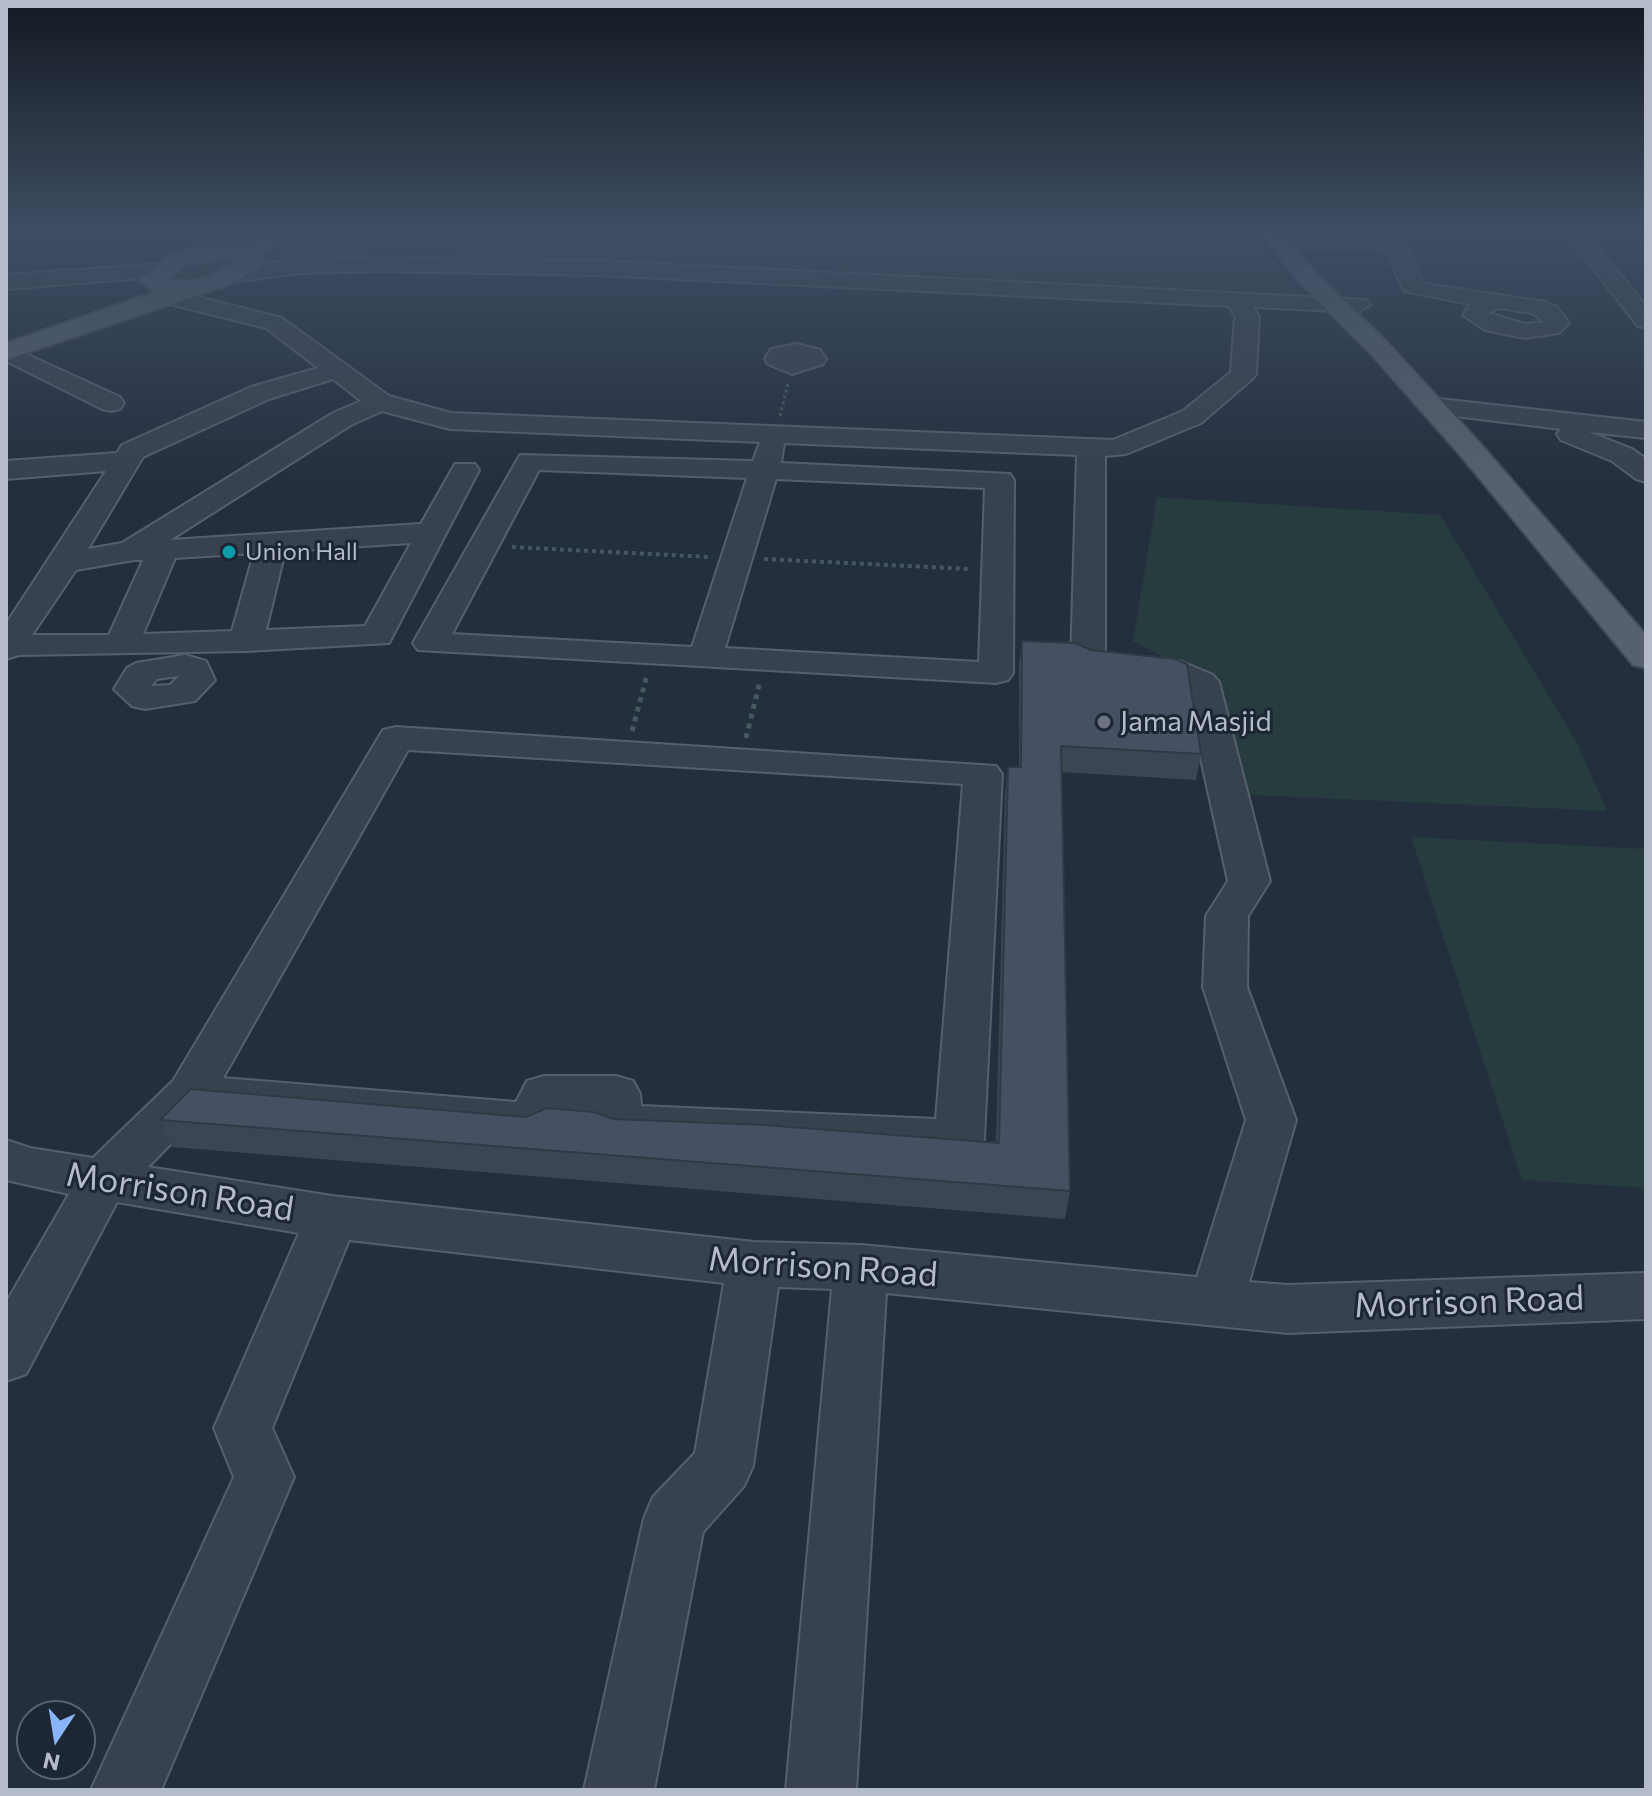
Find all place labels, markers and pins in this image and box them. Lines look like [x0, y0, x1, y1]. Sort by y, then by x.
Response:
place label: Union Hall [245, 538, 358, 566]
marker: Union Hall [220, 543, 238, 561]
place label: Jama Masjid [1120, 705, 1272, 739]
marker: Jama Masjid [1095, 713, 1113, 731]

